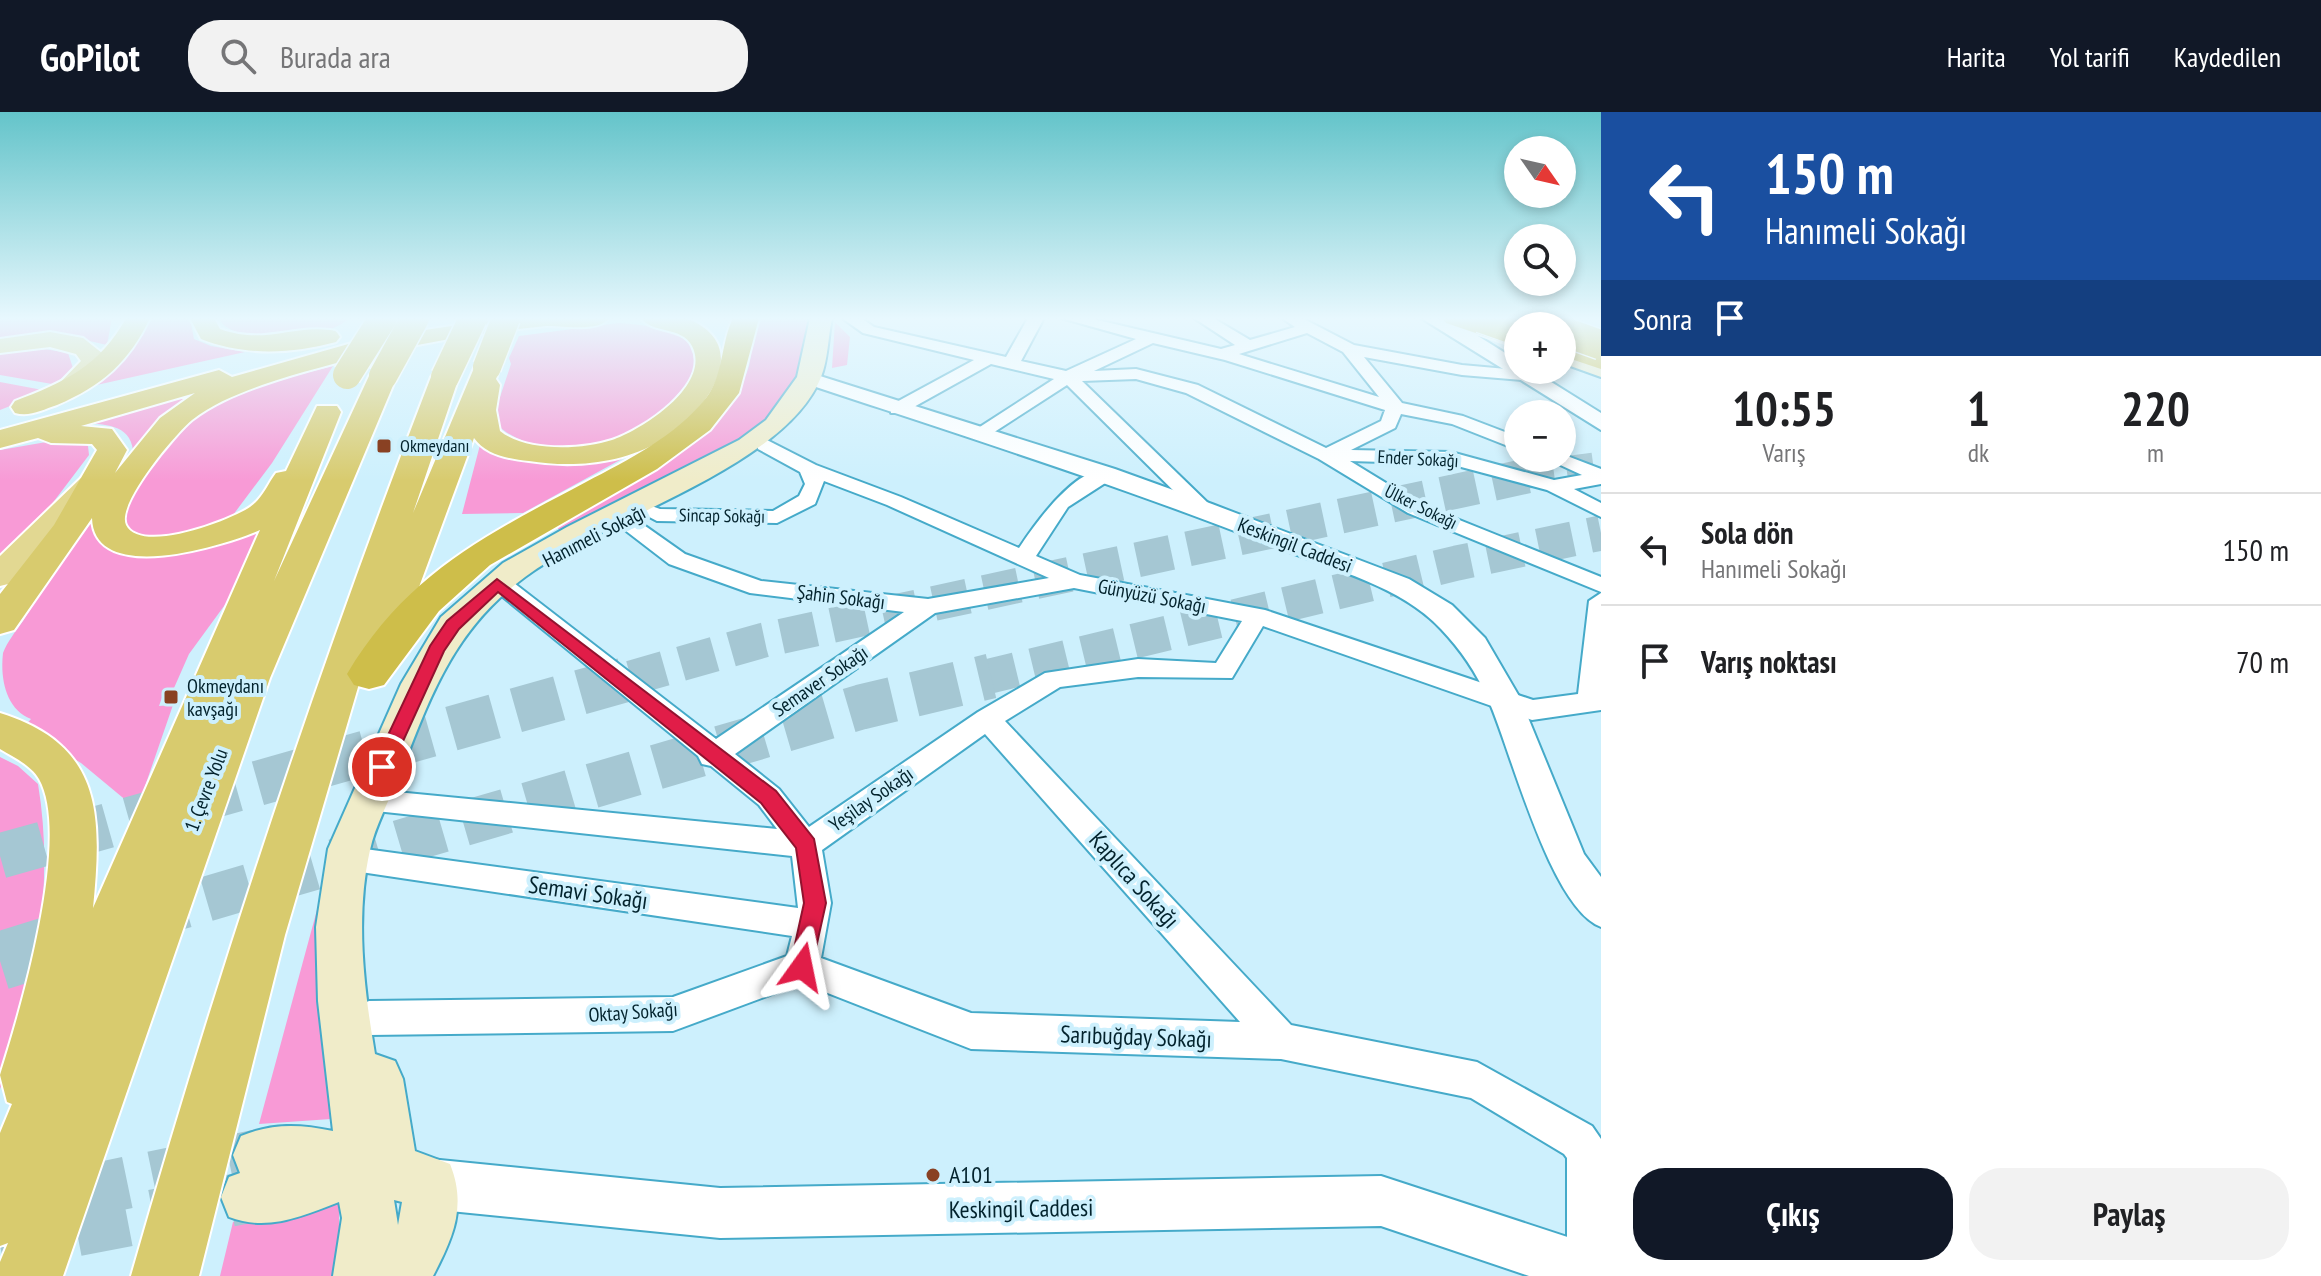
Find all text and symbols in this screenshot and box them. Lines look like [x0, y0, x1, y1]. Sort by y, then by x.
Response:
search box [188, 20, 748, 92]
text: GoPilot [40, 32, 140, 81]
icon: search [216, 34, 260, 78]
text: Burada ara [280, 37, 391, 76]
text: Harita [1947, 38, 2006, 75]
text: Yol tarifi [2050, 38, 2130, 75]
text: Kaydedilen [2174, 38, 2281, 75]
north arrow [1504, 136, 1576, 208]
map controls [1504, 136, 1576, 472]
text: 150 m [1765, 137, 1894, 209]
icon: left [1633, 144, 1737, 248]
text: Hanımeli Sokağı [1765, 207, 1967, 254]
button: search [1504, 224, 1576, 296]
icon: arrive [1708, 296, 1752, 340]
text: Sonra [1633, 299, 1692, 338]
button: + [1504, 312, 1576, 384]
text: 10:55 [1732, 377, 1836, 439]
text: 1 [1967, 377, 1990, 439]
text: 220 [2121, 377, 2190, 439]
button: − [1504, 400, 1576, 472]
place label: Okmeydanı [400, 434, 469, 457]
text: Varış [1763, 436, 1805, 469]
text: dk [1968, 436, 1989, 469]
text: m [2147, 436, 2164, 469]
marker: Okmeydanı [375, 437, 393, 455]
street label: Ender Sokağı [1377, 445, 1459, 472]
street label: Ülker Sokağı [1381, 479, 1461, 534]
street label: Hanımeli Sokağı [538, 499, 650, 573]
street label: Sincap Sokağı [679, 503, 765, 528]
street label: Keskingil Caddesi [1234, 511, 1356, 579]
text: Sola dön [1701, 513, 1794, 552]
icon: left [1633, 527, 1677, 571]
text: 150 m [2223, 530, 2289, 569]
text: Hanımeli Sokağı [1701, 552, 1847, 585]
street label: Günyüzü Sokağı [1096, 573, 1208, 619]
street label: Şahin Sokağı [795, 579, 887, 615]
icon: arrive [1633, 639, 1677, 683]
street label: Semaver Sokağı [767, 640, 873, 722]
text: Varış noktası [1701, 642, 1837, 681]
text: 70 m [2236, 642, 2289, 681]
place label: Okmeydanı kavşağı [187, 673, 264, 722]
marker: Okmeydanı kavşağı [162, 688, 180, 706]
pin [348, 733, 416, 801]
street label: 1. Çevre Yolu [178, 745, 234, 835]
icon: arrive [360, 745, 404, 789]
street label: Yeşilay Sokağı [824, 761, 918, 837]
street label: Kaplıca Sokağı [1083, 825, 1186, 935]
street label: Semavi Sokağı [526, 869, 650, 916]
position arrow [760, 925, 844, 1009]
street label: Oktay Sokağı [588, 996, 678, 1028]
street label: Sarıbuğday Sokağı [1060, 1018, 1212, 1055]
place label: A101 [949, 1159, 993, 1190]
marker: A101 [924, 1166, 942, 1184]
button: Çıkış [1633, 1168, 1953, 1260]
button: Paylaş [1969, 1168, 2289, 1260]
street label: Keskingil Caddesi [948, 1192, 1094, 1225]

